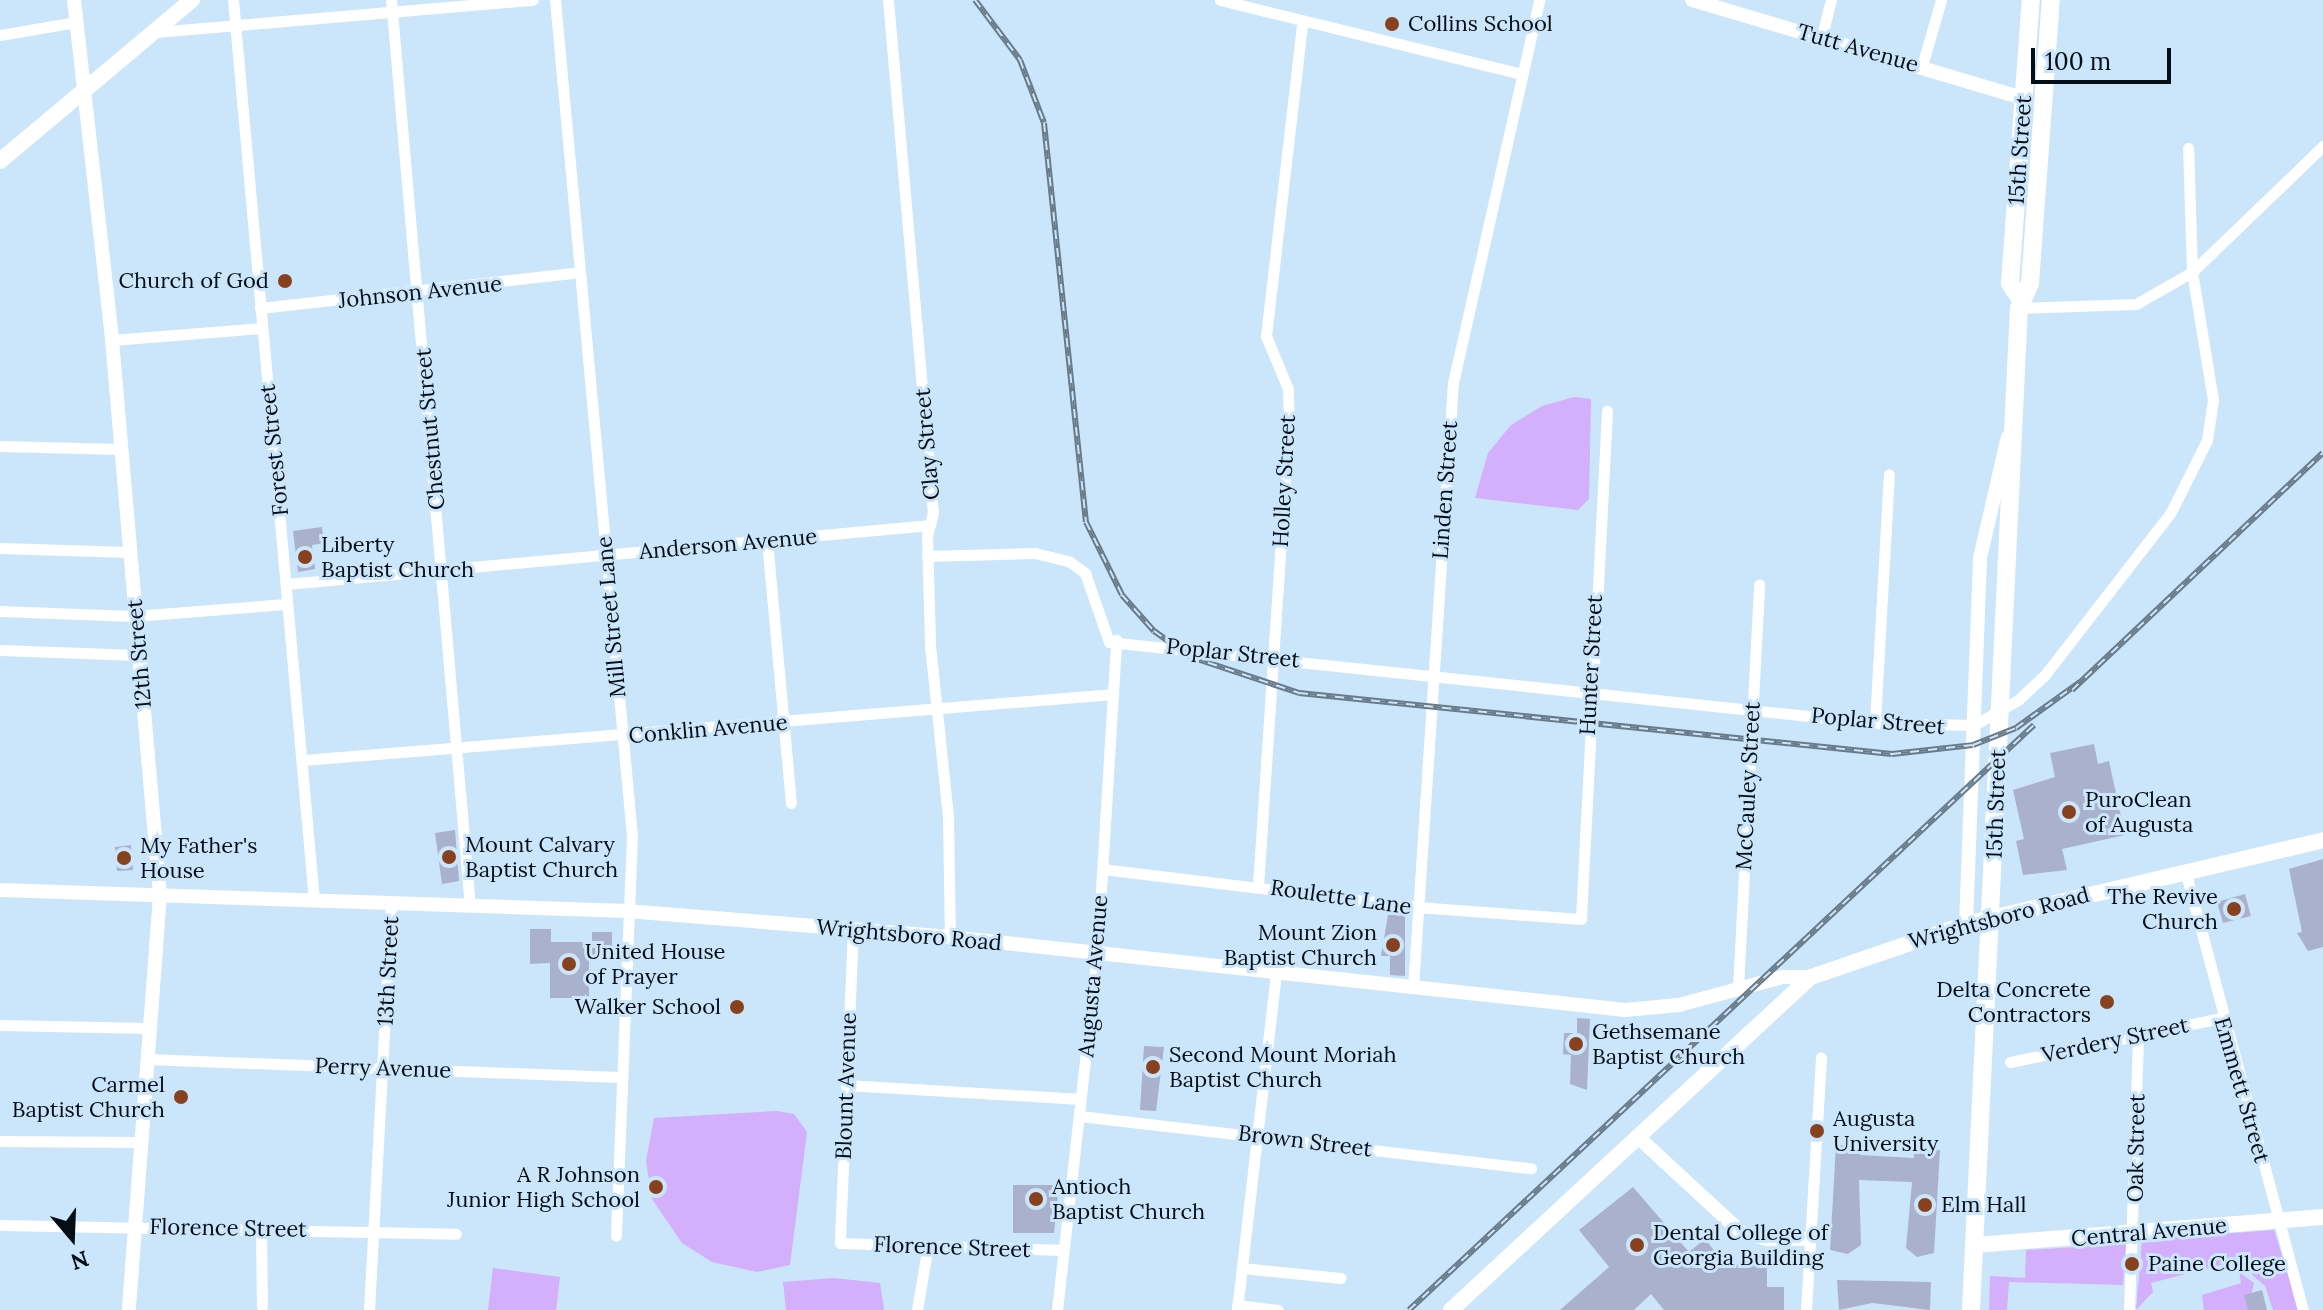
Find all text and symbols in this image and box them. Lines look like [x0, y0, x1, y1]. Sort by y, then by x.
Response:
place label: Collins School [1408, 11, 1553, 37]
marker: Collins School [1383, 15, 1401, 33]
street label: Tutt Avenue [1794, 18, 1922, 78]
scale bar [2035, 32, 2175, 82]
text: 100 m [2045, 46, 2111, 77]
street label: 15th Street [2003, 94, 2037, 206]
place label: Church of God [119, 268, 269, 294]
street label: Johnson Avenue [337, 270, 503, 314]
marker: Church of God [276, 272, 294, 290]
street label: Chestnut Street [410, 347, 450, 511]
street label: Forest Street [254, 383, 294, 517]
street label: Clay Street [909, 387, 945, 501]
street label: Holley Street [1267, 414, 1301, 548]
street label: Linden Street [1427, 420, 1463, 560]
street label: Anderson Avenue [638, 523, 818, 565]
place label: Liberty Baptist Church [321, 531, 474, 582]
street label: Mill Street Lane [591, 535, 631, 699]
marker: Liberty Baptist Church [296, 548, 314, 566]
street label: Hunter Street [1574, 594, 1608, 736]
street label: 12th Street [121, 598, 157, 710]
street label: Poplar Street [1165, 633, 1301, 673]
street label: McCauley Street [1730, 701, 1766, 871]
street label: Poplar Street [1810, 702, 1946, 740]
street label: Conklin Avenue [627, 709, 789, 749]
street label: 15th Street [1981, 749, 2011, 859]
place label: PuroClean of Augusta [2085, 786, 2193, 838]
marker: PuroClean of Augusta [2060, 803, 2078, 821]
place label: Mount Calvary Baptist Church [465, 831, 618, 882]
place label: My Father's House [140, 832, 258, 884]
marker: Mount Calvary Baptist Church [440, 848, 458, 866]
marker: My Father's House [115, 849, 133, 867]
street label: Roulette Lane [1269, 874, 1413, 920]
street label: Wrightsboro Road [1906, 881, 2092, 955]
place label: The Revive Church [2107, 883, 2218, 934]
street label: Augusta Avenue [1073, 894, 1113, 1058]
marker: The Revive Church [2225, 900, 2243, 918]
street label: Wrightsboro Road [815, 914, 1003, 956]
street label: 13th Street [372, 915, 404, 1027]
place label: Mount Zion Baptist Church [1224, 919, 1377, 970]
marker: Mount Zion Baptist Church [1384, 936, 1402, 954]
place label: United House of Prayer [585, 938, 725, 990]
marker: United House of Prayer [560, 955, 578, 973]
place label: Delta Concrete Contractors [1936, 976, 2091, 1028]
marker: Delta Concrete Contractors [2098, 993, 2116, 1011]
place label: Walker School [575, 994, 721, 1020]
marker: Walker School [728, 998, 746, 1016]
street label: Blount Avenue [830, 1012, 862, 1160]
street label: Verdery Street [2039, 1012, 2191, 1068]
street label: Emmett Street [2209, 1014, 2275, 1166]
place label: Gethsemane Baptist Church [1592, 1018, 1745, 1070]
marker: Gethsemane Baptist Church [1567, 1035, 1585, 1053]
place label: Second Mount Moriah Baptist Church [1169, 1041, 1397, 1092]
street label: Perry Avenue [314, 1052, 452, 1084]
marker: Second Mount Moriah Baptist Church [1144, 1058, 1162, 1076]
place label: Carmel Baptist Church [12, 1071, 165, 1122]
marker: Carmel Baptist Church [172, 1088, 190, 1106]
street label: Oak Street [2122, 1093, 2150, 1203]
place label: Augusta University [1833, 1105, 1938, 1156]
street label: Brown Street [1237, 1120, 1373, 1162]
marker: Augusta University [1808, 1122, 1826, 1140]
place label: A R Johnson Junior High School [447, 1161, 640, 1212]
place label: Antioch Baptist Church [1052, 1173, 1205, 1224]
marker: A R Johnson Junior High School [647, 1178, 665, 1196]
marker: Antioch Baptist Church [1027, 1190, 1045, 1208]
place label: Elm Hall [1941, 1192, 2026, 1218]
marker: Elm Hall [1916, 1196, 1934, 1214]
north arrow [32, 1198, 112, 1278]
street label: Central Avenue [2070, 1212, 2228, 1252]
street label: Florence Street [149, 1213, 307, 1243]
place label: Dental College of Georgia Building [1653, 1219, 1828, 1270]
street label: Florence Street [873, 1231, 1031, 1263]
marker: Dental College of Georgia Building [1628, 1236, 1646, 1254]
text: N [67, 1245, 92, 1277]
place label: Paine College [2148, 1251, 2286, 1277]
marker: Paine College [2123, 1255, 2141, 1273]

